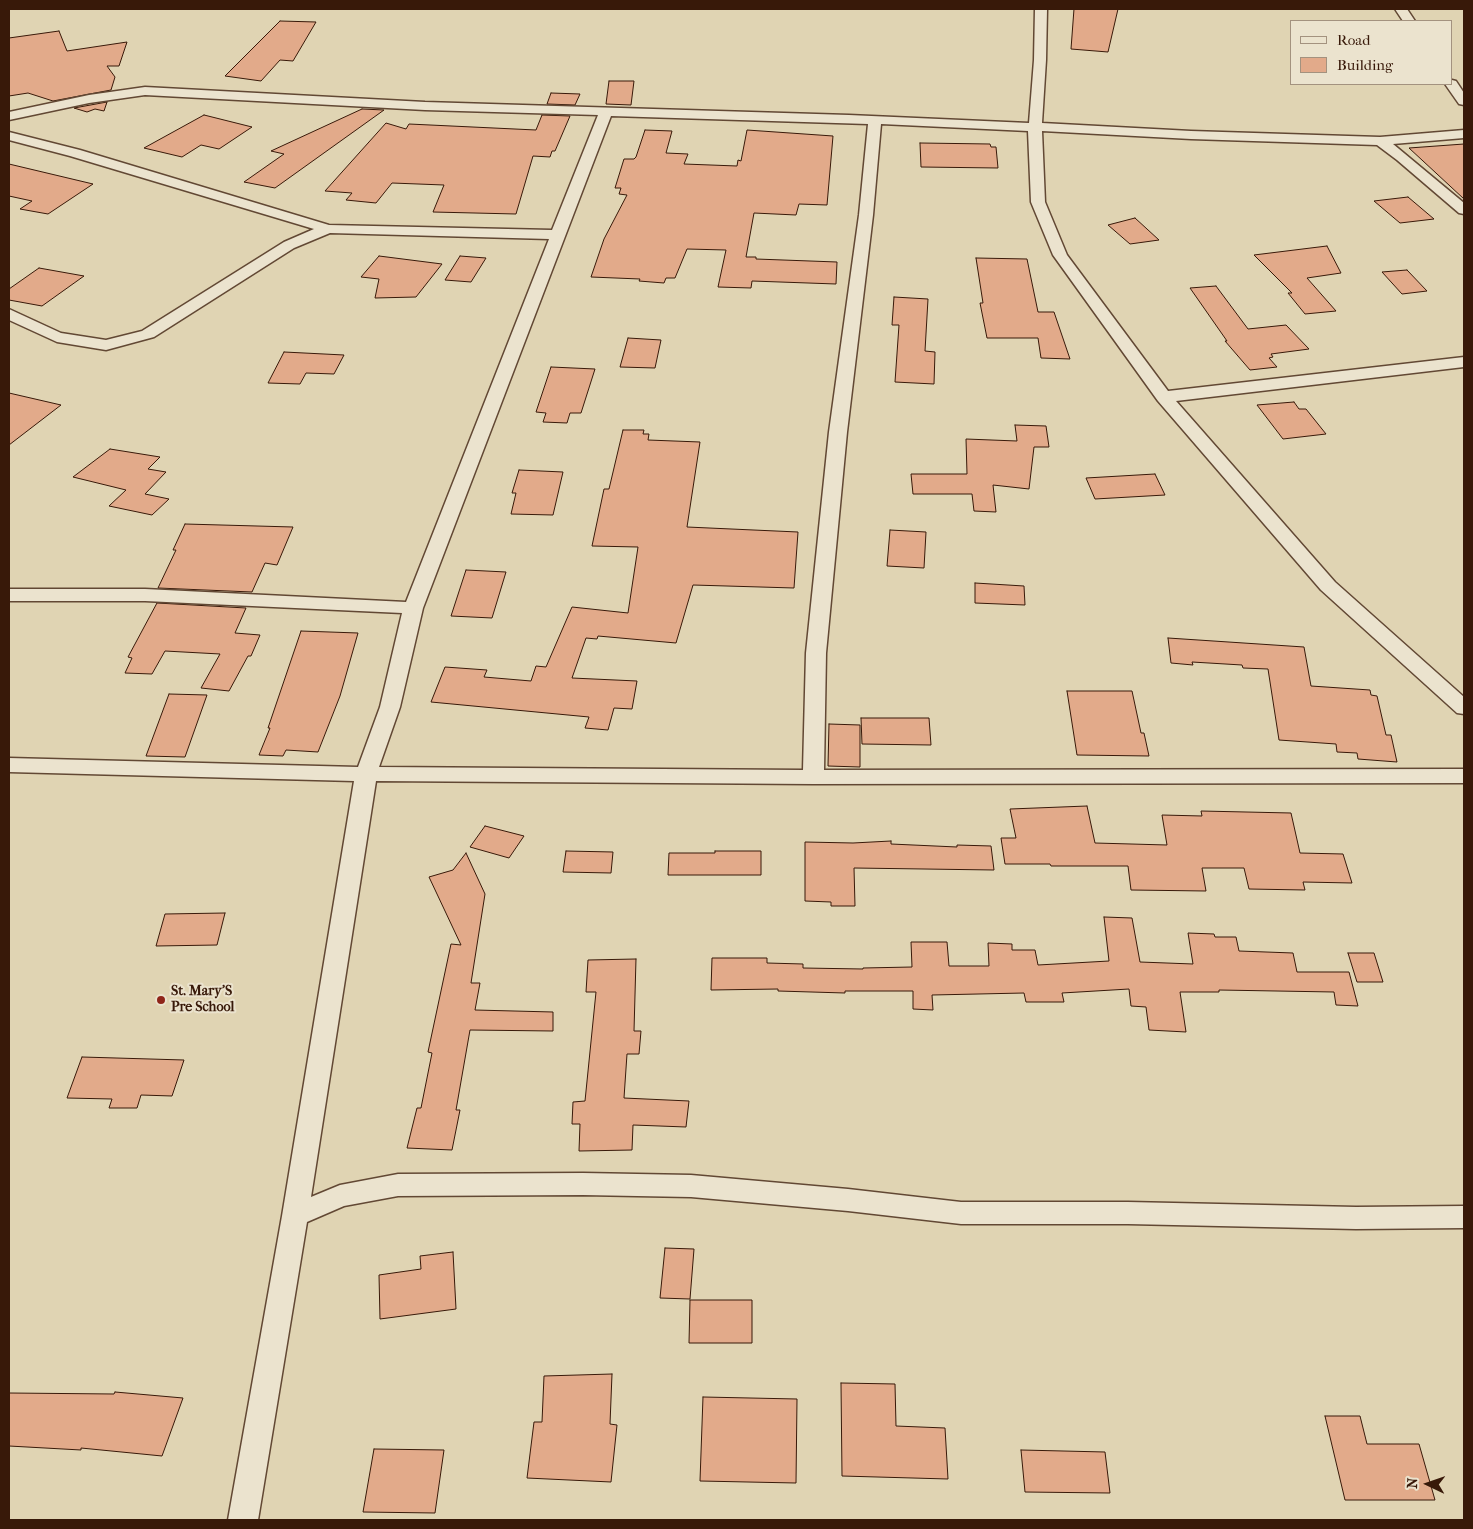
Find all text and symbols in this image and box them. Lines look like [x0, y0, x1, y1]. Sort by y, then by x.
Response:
legend [1290, 20, 1453, 85]
text: Road [1337, 31, 1370, 49]
text: Building [1337, 56, 1393, 74]
place label: St. Mary'S Pre School [171, 984, 234, 1016]
marker: St. Mary'S Pre School [155, 994, 167, 1006]
north arrow [1403, 1459, 1453, 1509]
text: N [1404, 1477, 1421, 1489]

